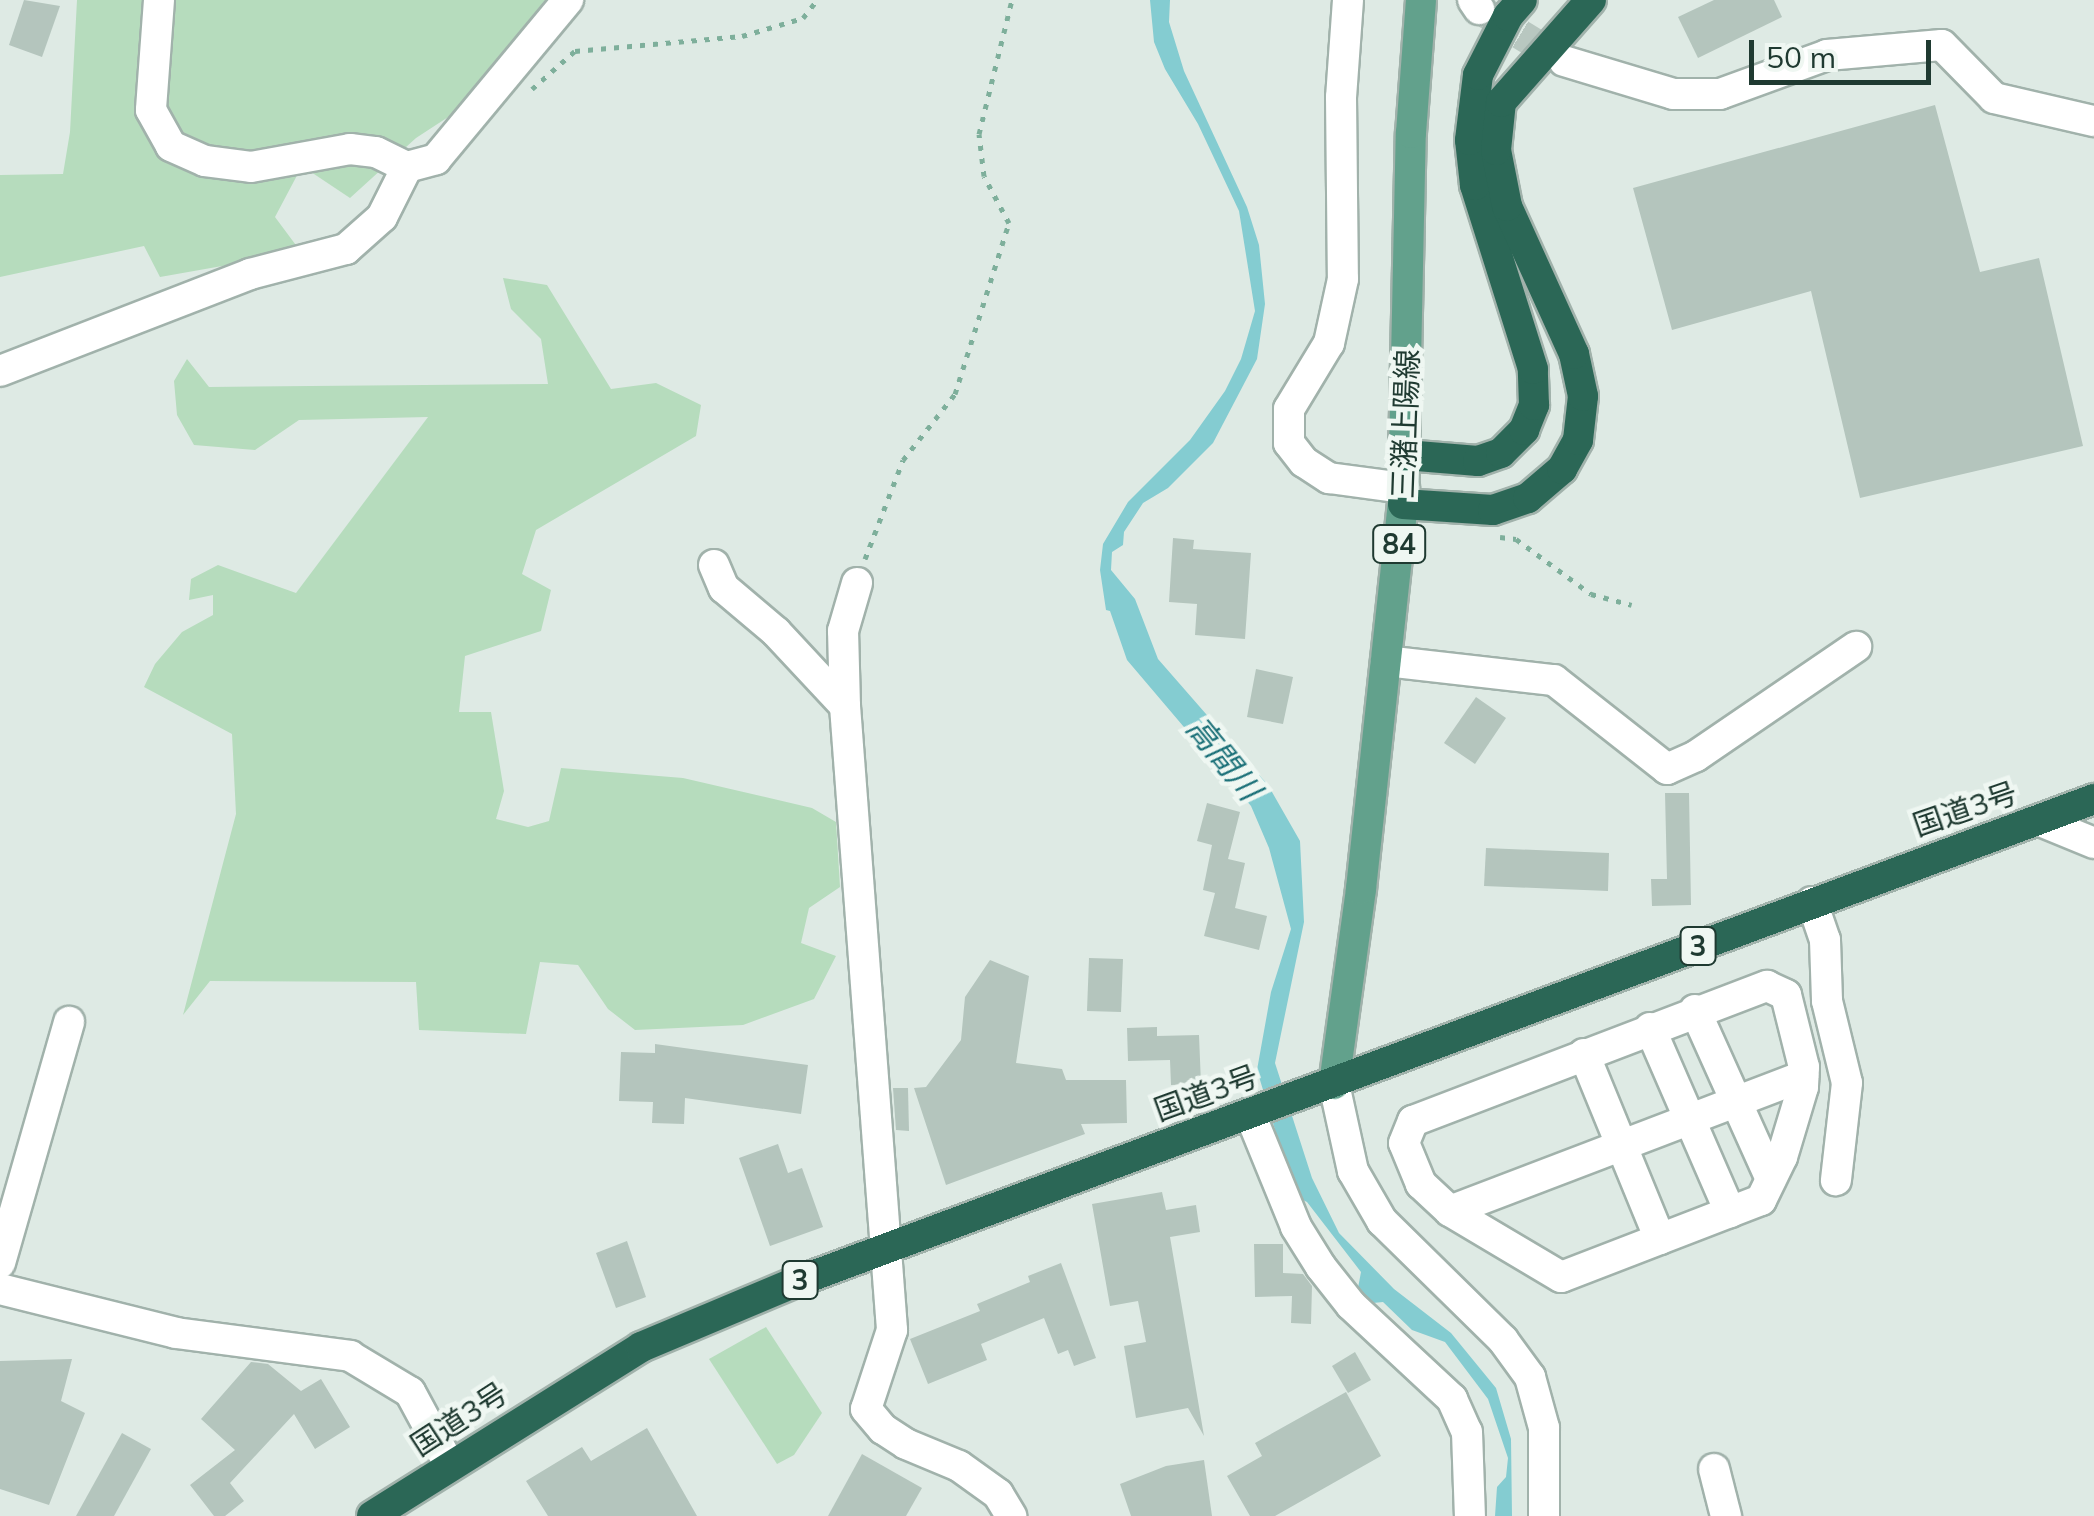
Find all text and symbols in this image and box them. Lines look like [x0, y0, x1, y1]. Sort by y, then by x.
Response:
scale bar [1754, 20, 1936, 82]
text: 50 m [1766, 38, 1836, 76]
street label: 三潴上陽線 [1384, 348, 1426, 500]
road number: 84 [1372, 521, 1426, 567]
water label: 高間川 [1179, 709, 1269, 807]
street label: 国道3号 [1908, 774, 2022, 844]
road number: 3 [1678, 923, 1718, 969]
street label: 国道3号 [1149, 1058, 1263, 1128]
road number: 3 [780, 1257, 820, 1303]
street label: 国道3号 [404, 1374, 514, 1464]

